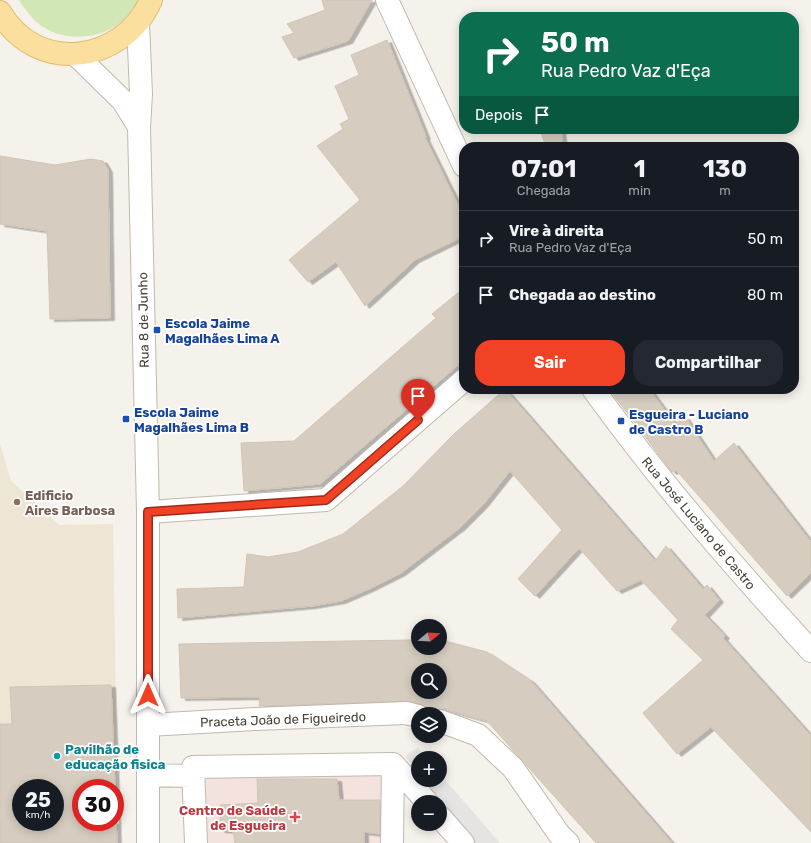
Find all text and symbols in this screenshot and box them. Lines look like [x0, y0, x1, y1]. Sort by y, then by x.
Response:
text: 50 m [541, 26, 610, 59]
icon: right [475, 28, 527, 80]
text: Rua Pedro Vaz d'Eça [541, 60, 711, 82]
icon: arrive [531, 104, 553, 126]
text: Depois [475, 106, 523, 124]
text: 07:01 [511, 155, 576, 183]
text: 1 [634, 155, 646, 183]
text: 130 [703, 155, 747, 183]
text: Chegada [517, 183, 571, 198]
text: min [628, 183, 651, 198]
text: m [719, 183, 731, 198]
text: Vire à direita [509, 222, 604, 240]
icon: right [475, 228, 497, 250]
text: 50 m [748, 230, 783, 248]
text: Rua Pedro Vaz d'Eça [509, 240, 632, 255]
street label: Rua 8 de Junho [135, 272, 152, 368]
icon: arrive [475, 284, 497, 306]
text: Chegada ao destino [509, 286, 656, 304]
text: 80 m [747, 286, 783, 304]
place label: Escola Jaime Magalhães Lima A [165, 316, 280, 346]
marker: Escola Jaime Magalhães Lima A [152, 325, 162, 335]
button: Sair [475, 340, 625, 386]
button: Compartilhar [633, 340, 783, 386]
pin [401, 379, 435, 420]
icon: arrive [407, 385, 429, 407]
place label: Escola Jaime Magalhães Lima B [134, 405, 249, 435]
place label: Esgueira - Luciano de Castro B [629, 407, 749, 437]
marker: Escola Jaime Magalhães Lima B [121, 414, 131, 424]
marker: Esgueira - Luciano de Castro B [616, 416, 626, 426]
street label: Rua José Luciano de Castro [639, 454, 759, 593]
place label: Edificio Aires Barbosa [25, 488, 115, 518]
marker: Edificio Aires Barbosa [12, 497, 22, 507]
north arrow [411, 619, 447, 655]
map controls [411, 619, 447, 831]
button: search [411, 663, 447, 699]
position arrow [127, 674, 169, 716]
button: layers [411, 707, 447, 743]
street label: Praceta João de Figueiredo [200, 709, 366, 731]
place label: Pavilhão de educação fisica [65, 742, 165, 772]
marker: Pavilhão de educação fisica [52, 751, 62, 761]
button: + [411, 751, 447, 787]
speed limit sign: 30 [72, 779, 124, 831]
text: 25 [25, 788, 51, 812]
button: − [411, 795, 447, 831]
place label: Centro de Saúde de Esgueira [179, 803, 286, 833]
text: km/h [26, 809, 50, 821]
marker: Centro de Saúde de Esgueira [289, 811, 301, 823]

